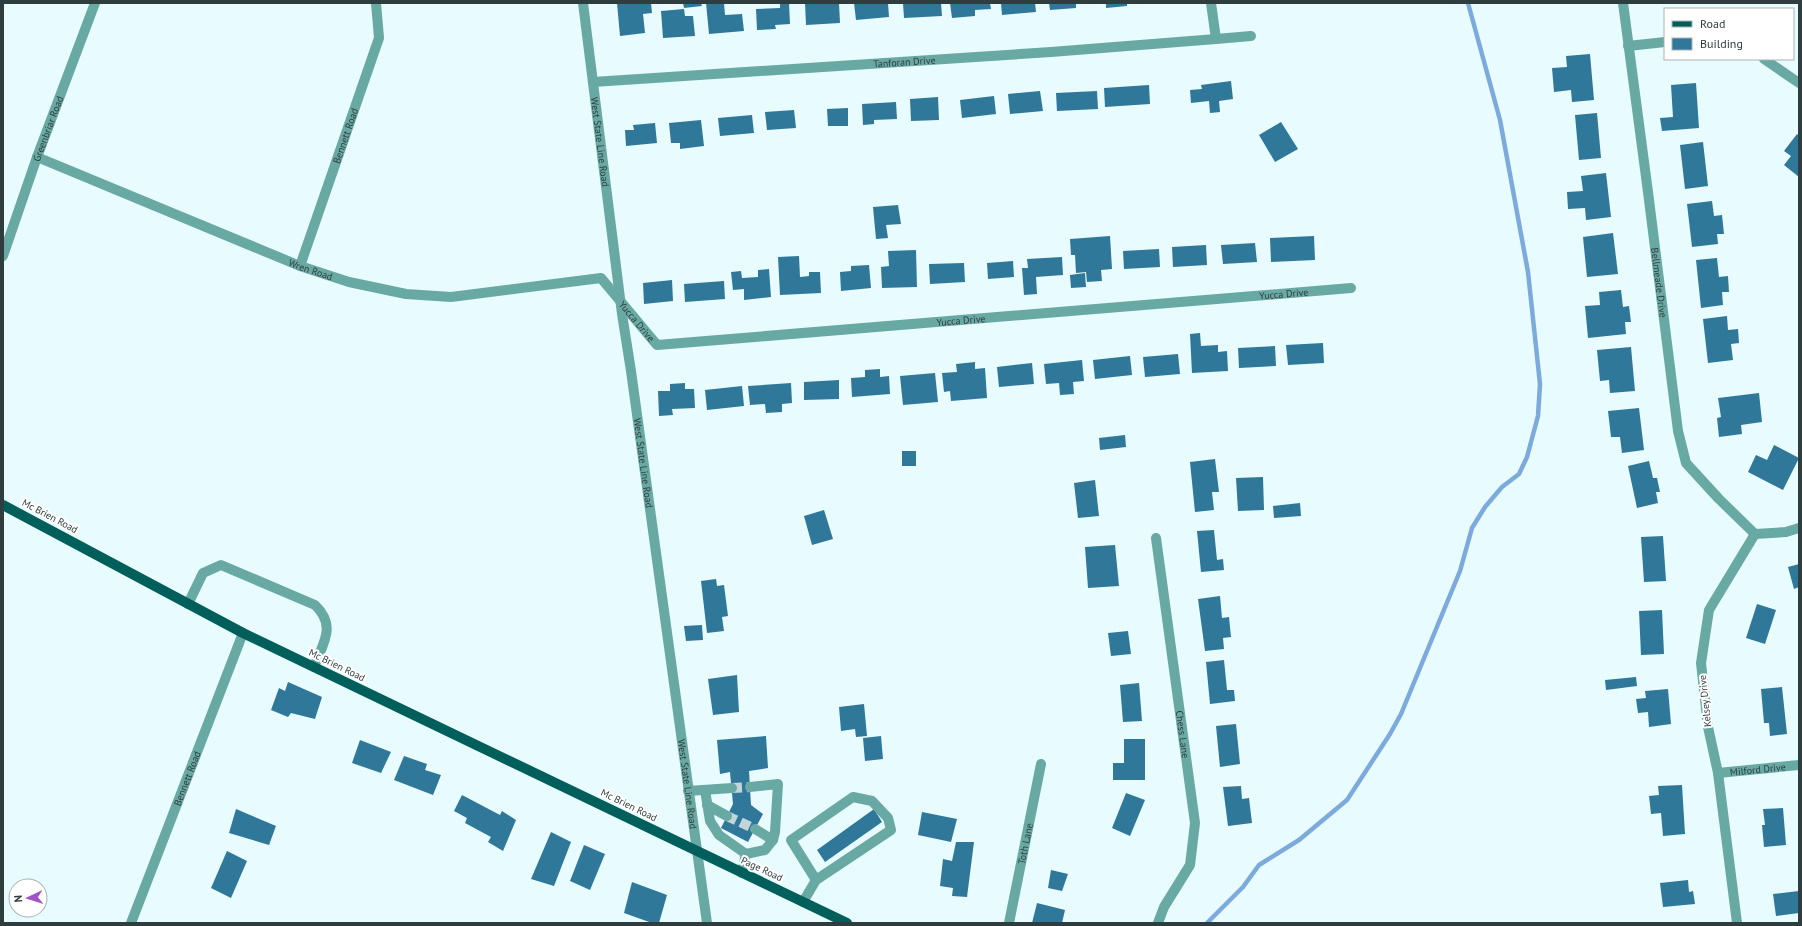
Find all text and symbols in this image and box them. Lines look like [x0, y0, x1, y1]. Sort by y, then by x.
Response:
legend [1664, 8, 1794, 60]
text: Road [1700, 16, 1725, 31]
text: Building [1700, 36, 1743, 51]
street label: Tanforan Drive [873, 53, 936, 70]
street label: Greenbriar Road [30, 94, 66, 163]
street label: West State Line Road [588, 96, 612, 188]
street label: Bennett Road [330, 106, 361, 165]
street label: Bellmeade Drive [1649, 247, 1670, 318]
street label: Wren Road [287, 256, 335, 283]
street label: Yucca Drive [1259, 285, 1309, 302]
street label: Yucca Drive [616, 298, 658, 344]
street label: Yucca Drive [936, 312, 986, 329]
street label: West State Line Road [631, 417, 656, 509]
street label: Mc Brien Road [20, 496, 80, 536]
street label: Mc Brien Road [307, 646, 367, 684]
street label: Kelsey Drive [1696, 674, 1714, 728]
street label: Chess Lane [1173, 710, 1193, 759]
street label: West State Line Road [675, 738, 700, 830]
street label: Bennett Road [170, 749, 203, 808]
street label: Milford Drive [1729, 760, 1786, 778]
street label: Mc Brien Road [599, 786, 659, 824]
street label: Toth Lane [1014, 822, 1035, 865]
street label: Page Road [739, 854, 785, 884]
north arrow [8, 878, 48, 918]
text: N [11, 895, 25, 903]

